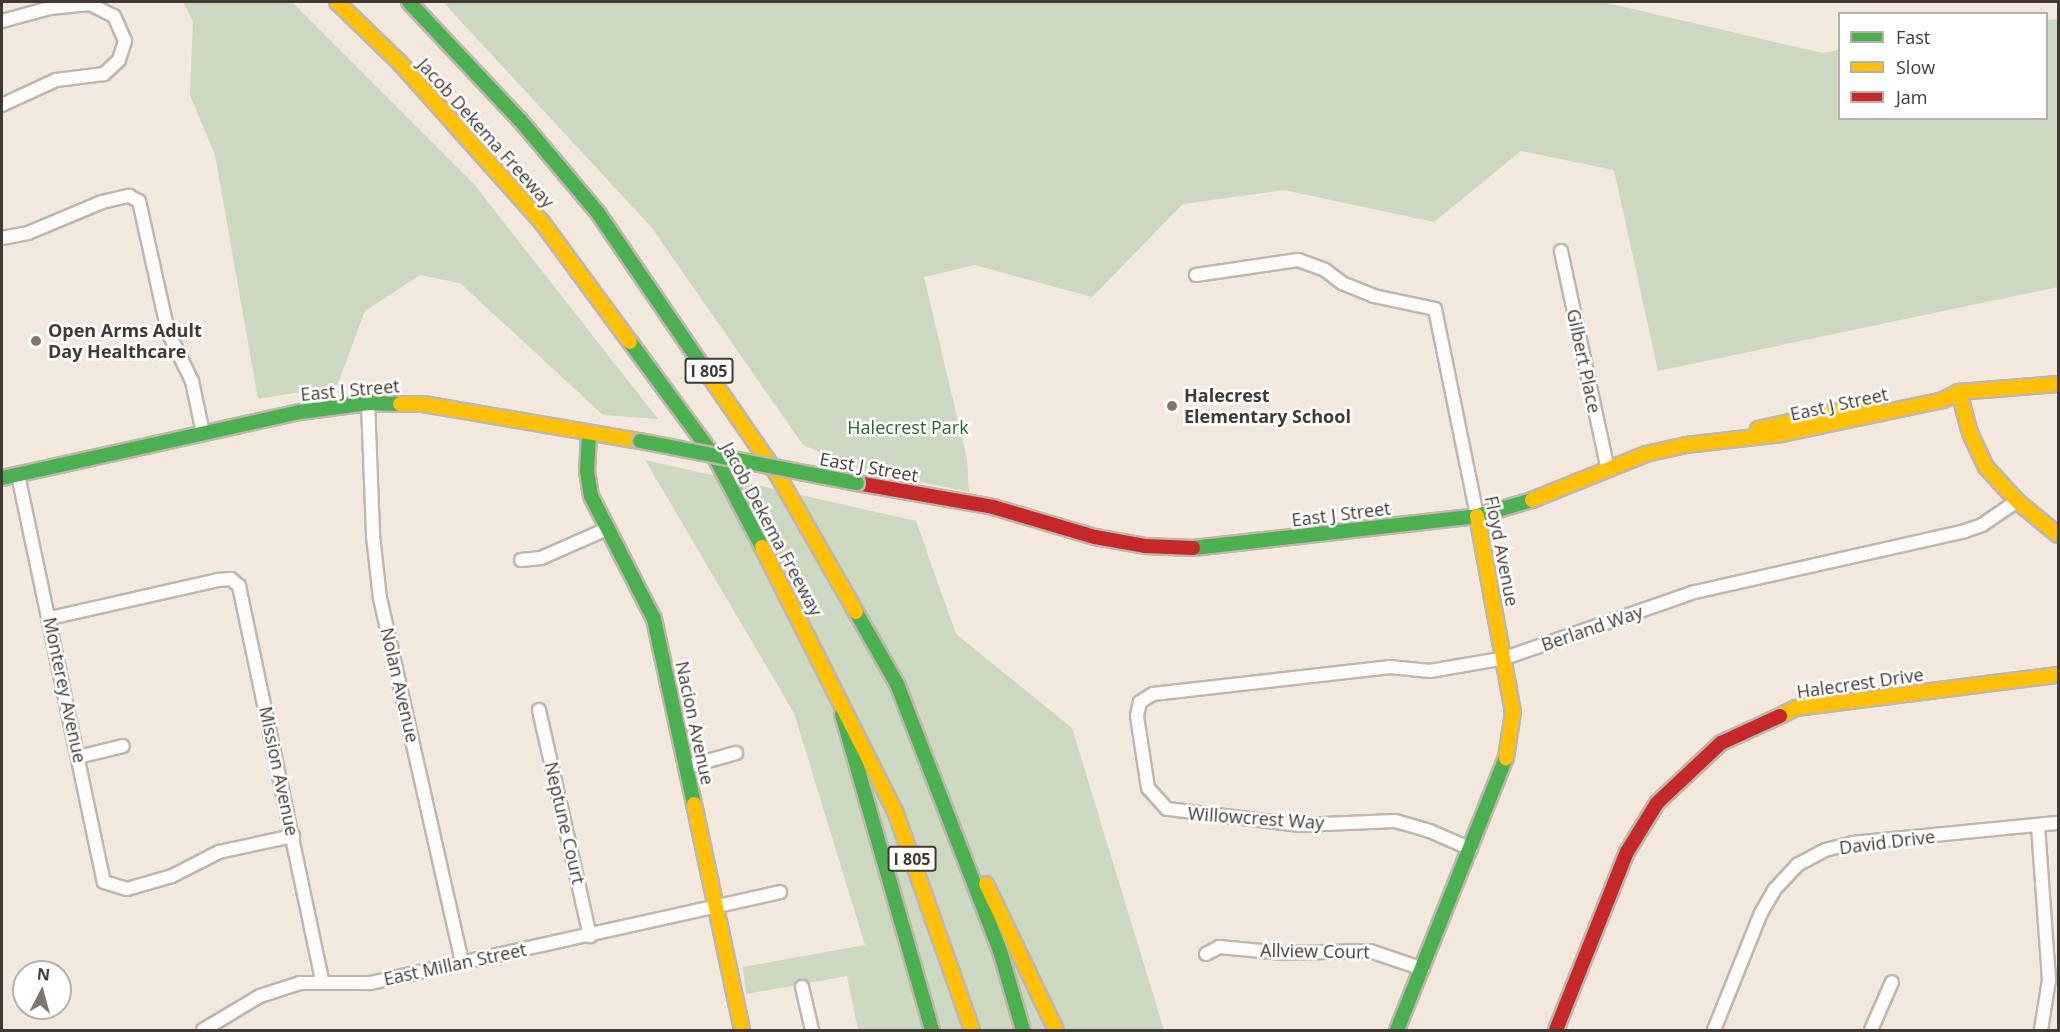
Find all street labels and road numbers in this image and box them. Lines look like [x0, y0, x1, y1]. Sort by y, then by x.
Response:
street label: Jacob Dekema Freeway [413, 54, 559, 212]
street label: Gilbert Place [1562, 307, 1606, 415]
road number: I 805 [684, 358, 734, 384]
street label: East J Street [300, 375, 400, 405]
street label: East J Street [1788, 383, 1890, 425]
street label: Jacob Dekema Freeway [717, 438, 827, 620]
street label: East J Street [818, 448, 920, 486]
street label: Floyd Avenue [1481, 494, 1523, 608]
street label: East J Street [1290, 497, 1392, 531]
street label: Berland Way [1538, 601, 1646, 655]
street label: Monterey Avenue [39, 615, 91, 765]
street label: Nolan Avenue [376, 625, 424, 745]
street label: Nacion Avenue [671, 659, 719, 787]
street label: Halecrest Drive [1795, 663, 1925, 703]
street label: Mission Avenue [255, 704, 303, 838]
street label: Neptune Court [540, 760, 590, 886]
street label: Willowcrest Way [1187, 802, 1325, 834]
street label: David Drive [1838, 825, 1936, 859]
road number: I 805 [886, 846, 938, 872]
street label: East Millan Street [382, 938, 528, 990]
street label: Allview Court [1260, 939, 1370, 963]

